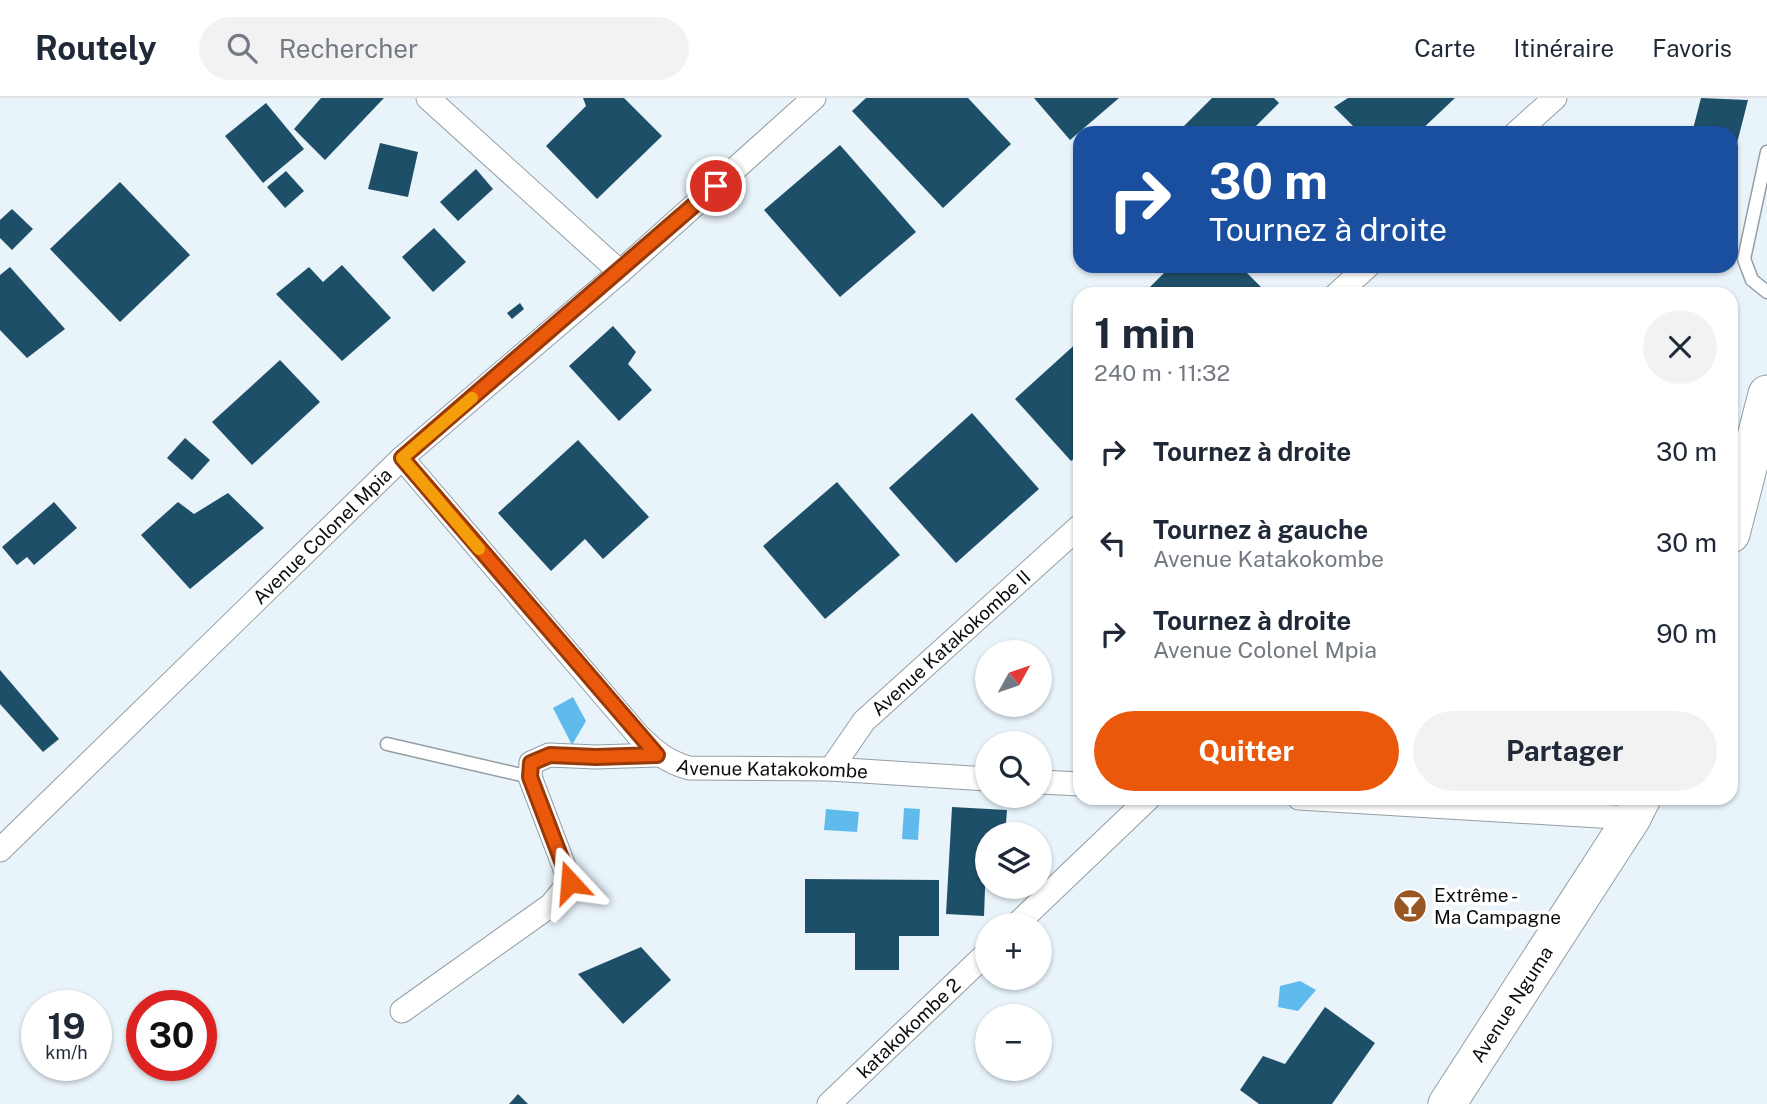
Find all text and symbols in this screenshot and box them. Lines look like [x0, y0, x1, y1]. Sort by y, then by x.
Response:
search box [199, 17, 689, 80]
text: Routely [35, 29, 157, 67]
icon: search [223, 29, 261, 67]
text: Rechercher [279, 33, 418, 64]
text: Carte [1414, 34, 1476, 62]
text: Itinéraire [1514, 34, 1614, 62]
text: Favoris [1652, 34, 1732, 62]
text: 30 m [1209, 152, 1328, 210]
icon: right [1094, 154, 1185, 245]
pin [686, 156, 746, 216]
icon: arrive [697, 167, 735, 205]
text: Tournez à droite [1209, 211, 1447, 248]
text: 1 min [1094, 308, 1195, 357]
button: close [1643, 310, 1717, 384]
text: 240 m · 11:32 [1094, 359, 1230, 386]
icon: right [1094, 433, 1132, 471]
text: Tournez à droite [1153, 436, 1351, 467]
text: 30 m [1656, 436, 1717, 467]
street label: Avenue Colonel Mpia [248, 463, 396, 608]
text: Tournez à gauche [1153, 514, 1368, 545]
icon: left [1094, 524, 1132, 562]
text: 30 m [1656, 527, 1717, 558]
text: Avenue Katakokombe [1153, 545, 1384, 572]
street label: Avenue Katakokombe II [867, 565, 1035, 720]
text: Tournez à droite [1153, 605, 1351, 636]
icon: right [1094, 615, 1132, 653]
text: 90 m [1656, 618, 1717, 649]
text: Avenue Colonel Mpia [1153, 636, 1377, 663]
north arrow [975, 640, 1052, 718]
map controls [975, 640, 1052, 1081]
button: Quitter [1094, 711, 1399, 791]
button: Partager [1413, 711, 1717, 791]
button: search [975, 731, 1052, 808]
street label: Avenue Katakokombe [674, 754, 869, 782]
button: layers [975, 822, 1052, 899]
position arrow [533, 845, 607, 919]
place label: Extrême - Ma Campagne [1434, 884, 1561, 928]
bar icon: Extrême - Ma Campagne [1391, 887, 1429, 925]
button: + [975, 913, 1052, 990]
street label: Avenue Nguma [1466, 942, 1557, 1066]
street label: katakokombe 2 [852, 974, 965, 1082]
speed limit sign: 30 [126, 990, 217, 1081]
button: − [975, 1004, 1052, 1081]
text: 19 [47, 1006, 86, 1047]
text: km/h [45, 1042, 88, 1063]

